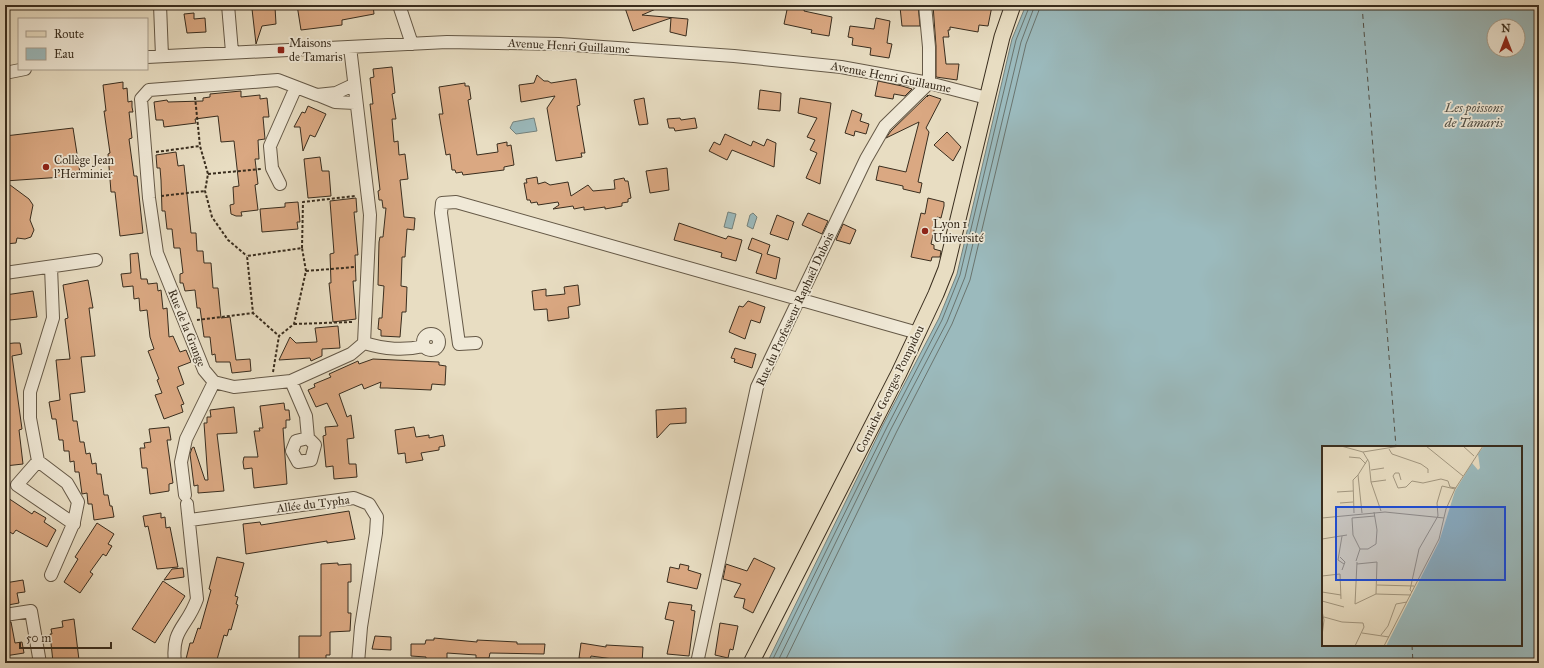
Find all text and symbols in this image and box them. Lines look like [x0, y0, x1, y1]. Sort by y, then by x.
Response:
legend [18, 18, 148, 70]
north arrow [1486, 18, 1526, 58]
text: N [1501, 22, 1511, 35]
text: Route [54, 27, 84, 41]
place label: Maisons de Tamaris [289, 36, 343, 64]
street label: Avenue Henri Guillaume [507, 36, 630, 56]
marker: Maisons de Tamaris [276, 45, 286, 55]
text: Eau [54, 47, 75, 61]
street label: Avenue Henri Guillaume [829, 58, 952, 96]
water label: Les poissons de Tamaris [1444, 100, 1503, 131]
place label: Collège Jean l'Herminier [54, 153, 115, 181]
marker: Collège Jean l'Herminier [41, 162, 51, 172]
place label: Lyon 1 Université [933, 217, 984, 245]
marker: Lyon 1 Université [920, 226, 930, 236]
street label: Rue du Professeur Raphaël Dubois [753, 230, 837, 388]
street label: Rue de la Grange [164, 287, 209, 369]
street label: Corniche Georges Pompidou [853, 322, 928, 456]
inset map [1322, 446, 1522, 646]
street label: Allée du Typha [275, 492, 351, 516]
scale bar [20, 624, 111, 650]
text: 50 m [26, 631, 51, 645]

